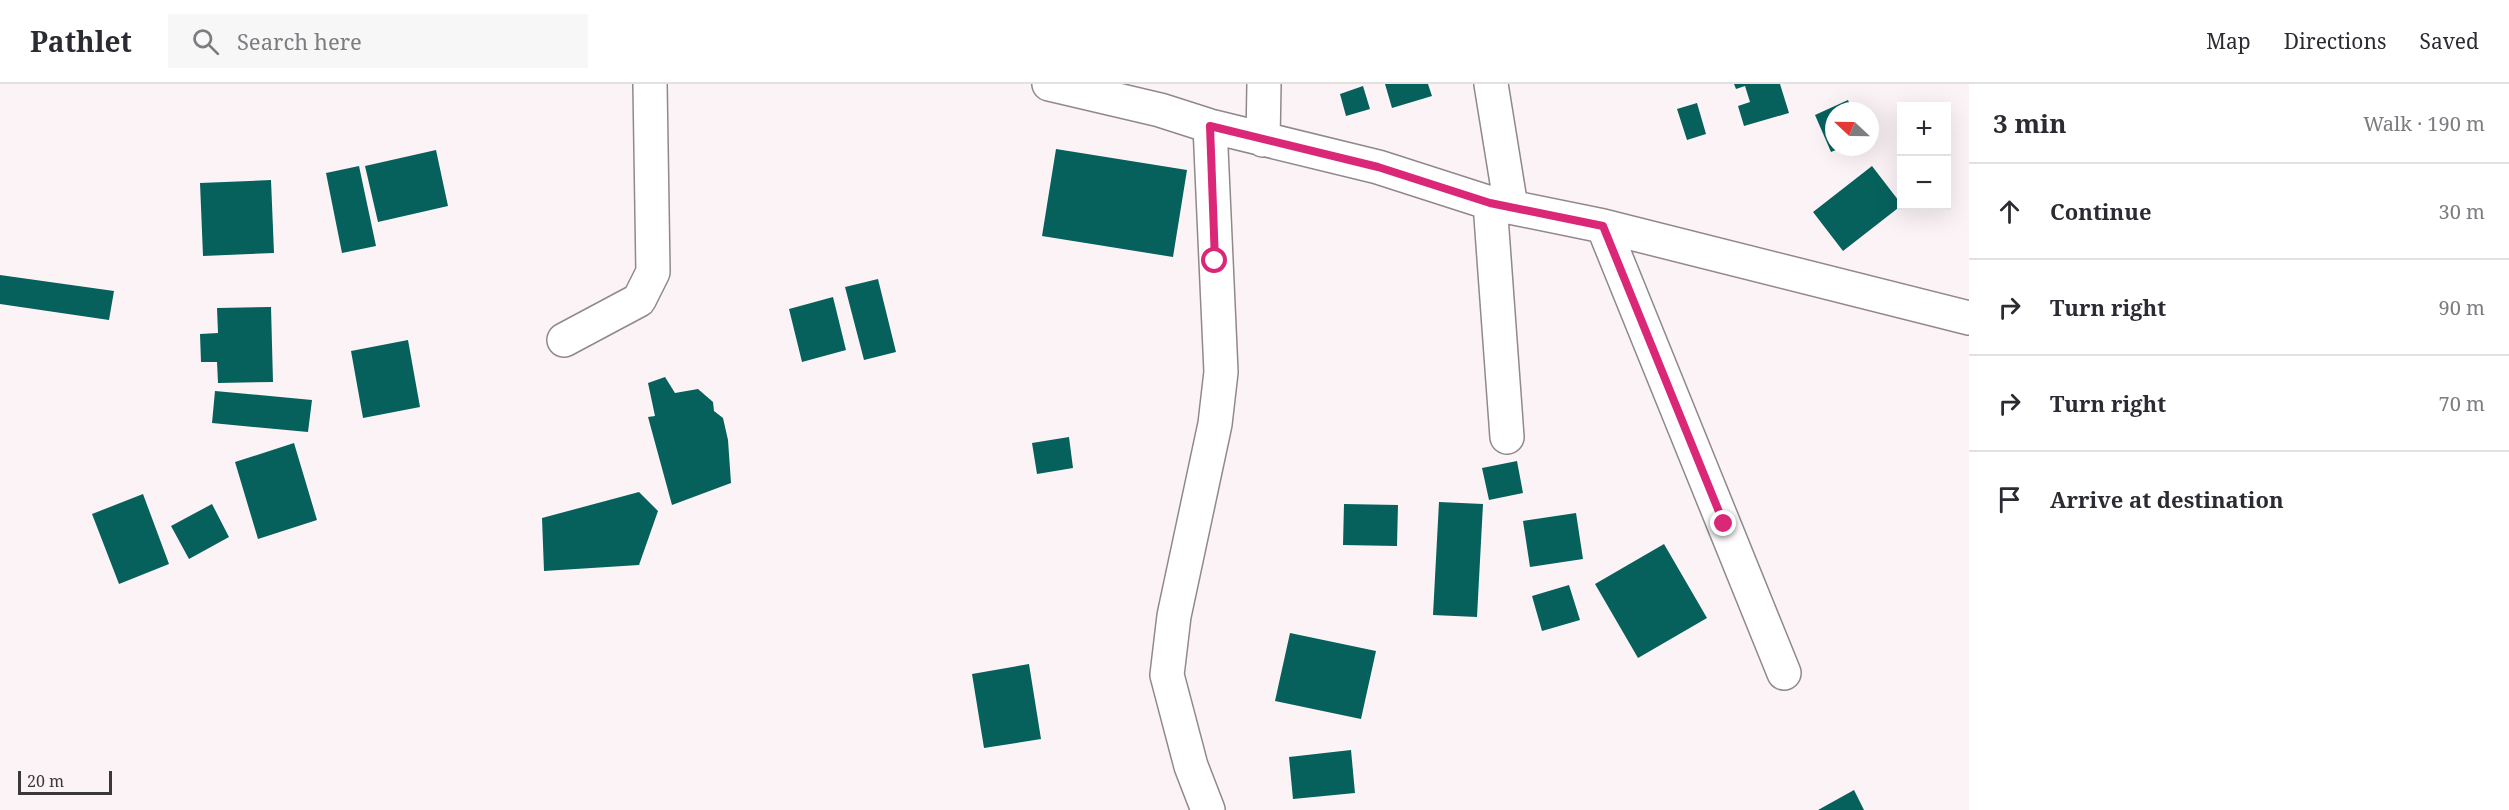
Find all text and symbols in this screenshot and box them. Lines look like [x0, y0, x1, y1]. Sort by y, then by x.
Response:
search box [168, 14, 588, 68]
text: Pathlet [30, 22, 132, 60]
icon: search [189, 25, 222, 58]
text: Search here [237, 26, 362, 56]
text: Map [2206, 27, 2251, 55]
text: Directions [2284, 27, 2386, 55]
text: Saved [2419, 27, 2479, 55]
north arrow [1825, 102, 1879, 156]
map controls [1897, 102, 1951, 210]
button: + [1897, 102, 1951, 156]
text: 3 min [1993, 105, 2067, 141]
text: Walk · 190 m [2363, 110, 2485, 137]
button: − [1897, 156, 1951, 210]
icon: ahead [1993, 195, 2026, 228]
text: Continue [2050, 196, 2152, 226]
text: 30 m [2439, 198, 2485, 225]
route start [1201, 247, 1227, 273]
icon: right [1993, 291, 2026, 324]
text: Turn right [2050, 292, 2166, 322]
text: 90 m [2439, 294, 2485, 321]
icon: right [1993, 387, 2026, 420]
text: Turn right [2050, 388, 2166, 418]
text: 70 m [2439, 390, 2485, 417]
icon: arrive [1993, 483, 2026, 516]
text: Arrive at destination [2050, 484, 2284, 514]
route end [1710, 510, 1736, 536]
scale bar [18, 768, 112, 796]
text: 20 m [27, 770, 64, 792]

